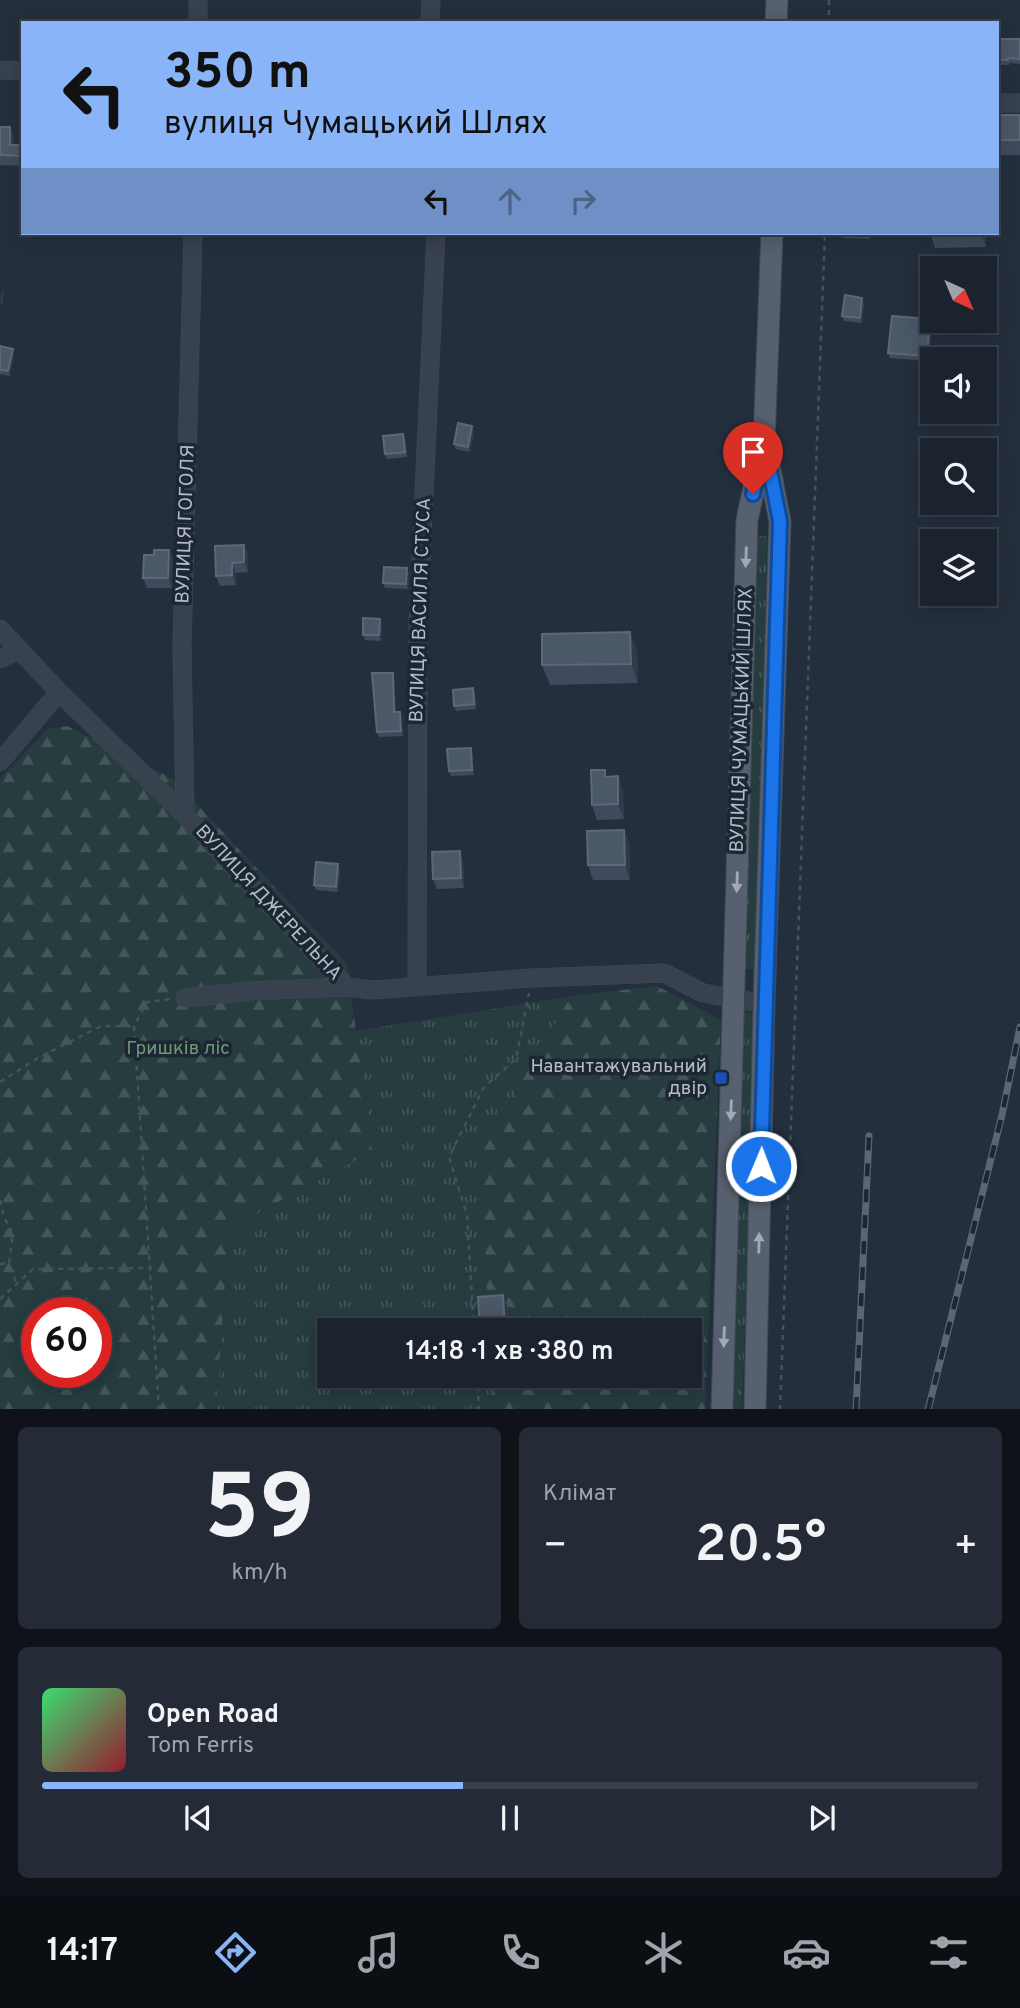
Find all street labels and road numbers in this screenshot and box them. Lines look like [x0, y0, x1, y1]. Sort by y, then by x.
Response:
street label: ВУЛИЦЯ ГОГОЛЯ [171, 444, 201, 604]
street label: ВУЛИЦЯ ВАСИЛЯ СТУСА [405, 497, 437, 723]
street label: ВУЛИЦЯ ЧУМАЦЬКИЙ ШЛЯХ [724, 587, 759, 853]
street label: ВУЛИЦЯ ДЖЕРЕЛЬНА [190, 820, 346, 986]

